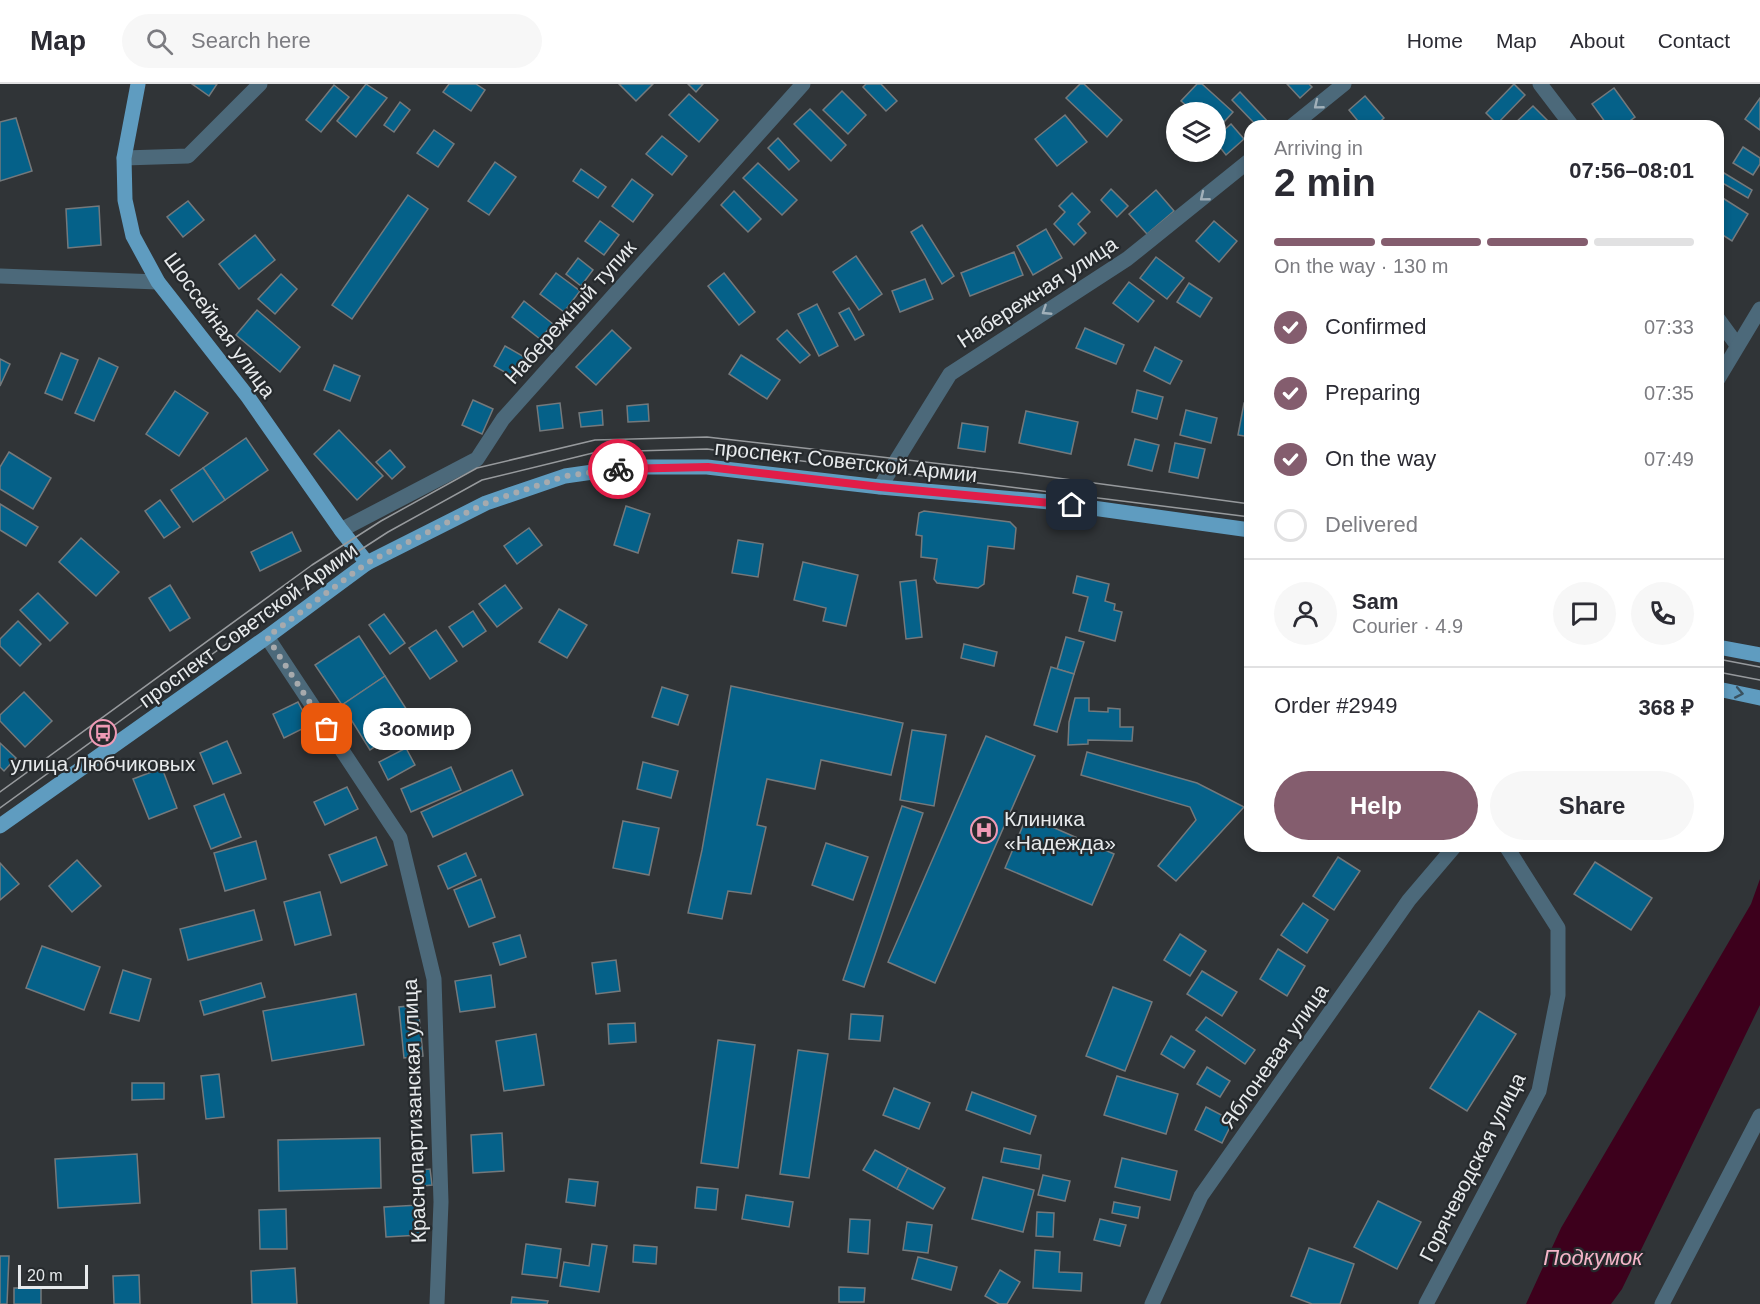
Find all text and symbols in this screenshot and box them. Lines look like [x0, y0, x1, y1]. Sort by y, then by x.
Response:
search box [122, 14, 542, 68]
text: Map [30, 25, 86, 56]
icon: search [143, 25, 176, 58]
text: Search here [191, 28, 311, 53]
text: Home [1407, 29, 1463, 52]
text: Map [1496, 29, 1537, 52]
text: About [1570, 29, 1625, 52]
text: Contact [1658, 29, 1730, 52]
one-way arrow [1314, 98, 1325, 109]
map controls [1166, 102, 1226, 162]
button: layers [1166, 102, 1226, 162]
text: Arriving in [1274, 137, 1363, 159]
text: 07:56–08:01 [1569, 158, 1694, 183]
text: 2 min [1274, 161, 1376, 204]
one-way arrow [1200, 189, 1211, 200]
street label: Набережная улица [953, 232, 1121, 352]
street label: Набережный тупик [500, 235, 641, 388]
street label: Шоссейная улица [160, 248, 280, 402]
text: On the way · 130 m [1274, 255, 1449, 277]
one-way arrow [1042, 304, 1053, 315]
icon: check [1274, 311, 1307, 344]
text: Confirmed [1325, 314, 1426, 339]
text: 07:33 [1644, 316, 1694, 338]
icon: check [1274, 377, 1307, 410]
text: Preparing [1325, 380, 1420, 405]
text: 07:35 [1644, 382, 1694, 404]
street label: проспект Советской Армии [713, 436, 979, 486]
courier [588, 439, 648, 499]
icon: check [1274, 443, 1307, 476]
text: On the way [1325, 446, 1436, 471]
text: 07:49 [1644, 448, 1694, 470]
icon: bike [602, 453, 635, 486]
pin [1046, 479, 1097, 530]
icon: home [1055, 488, 1088, 521]
text: Delivered [1325, 512, 1418, 537]
street label: проспект Советской Армии [134, 538, 362, 712]
button: person [1274, 582, 1337, 645]
button: chat [1553, 582, 1616, 645]
button: phone [1631, 582, 1694, 645]
text: Sam [1352, 589, 1398, 614]
text: Courier · 4.9 [1352, 615, 1463, 637]
one-way arrow [1733, 686, 1743, 699]
text: Order #2949 [1274, 693, 1398, 718]
text: 368 ₽ [1638, 695, 1694, 720]
pin [301, 703, 352, 754]
callout: Зоомир [363, 708, 471, 750]
icon: bag [310, 712, 343, 745]
bus stop icon: улица Любчиковых [88, 718, 118, 748]
text: Зоомир [379, 718, 455, 740]
place label: улица Любчиковых [11, 752, 196, 775]
button: Help [1274, 771, 1478, 840]
button: Share [1490, 771, 1694, 840]
place label: Клиника «Надежда» [1004, 807, 1116, 854]
hospital icon: Клиника «Надежда» [969, 815, 999, 845]
street label: Краснопартизанская улица [398, 978, 430, 1244]
street label: Яблоневая улица [1215, 979, 1333, 1133]
street label: Горячеводская улица [1414, 1069, 1530, 1265]
water label: Подкумок [1543, 1245, 1644, 1270]
scale bar [18, 1262, 88, 1290]
text: 20 m [27, 1267, 63, 1284]

